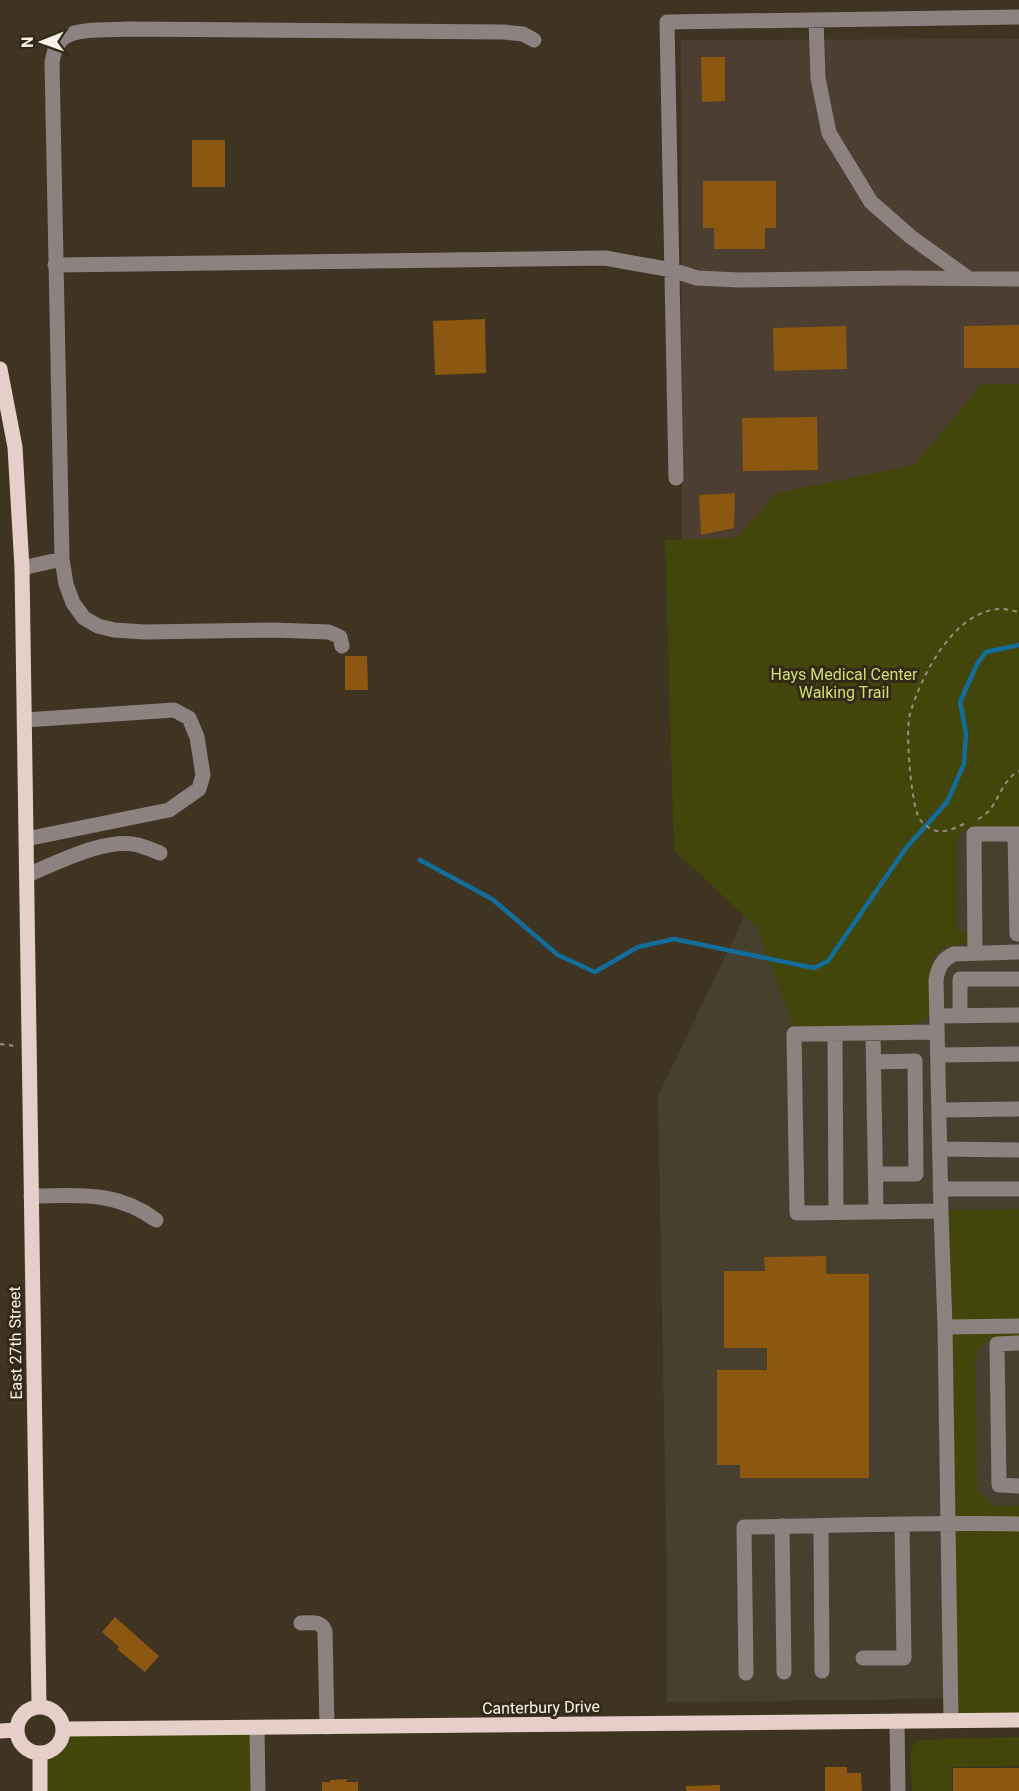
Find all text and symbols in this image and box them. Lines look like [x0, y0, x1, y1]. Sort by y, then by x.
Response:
north arrow [12, 12, 72, 72]
text: N [18, 36, 37, 48]
park label: Hays Medical Center Walking Trail [771, 665, 918, 702]
street label: East 27th Street [5, 1286, 26, 1400]
street label: Canterbury Drive [482, 1697, 600, 1718]

